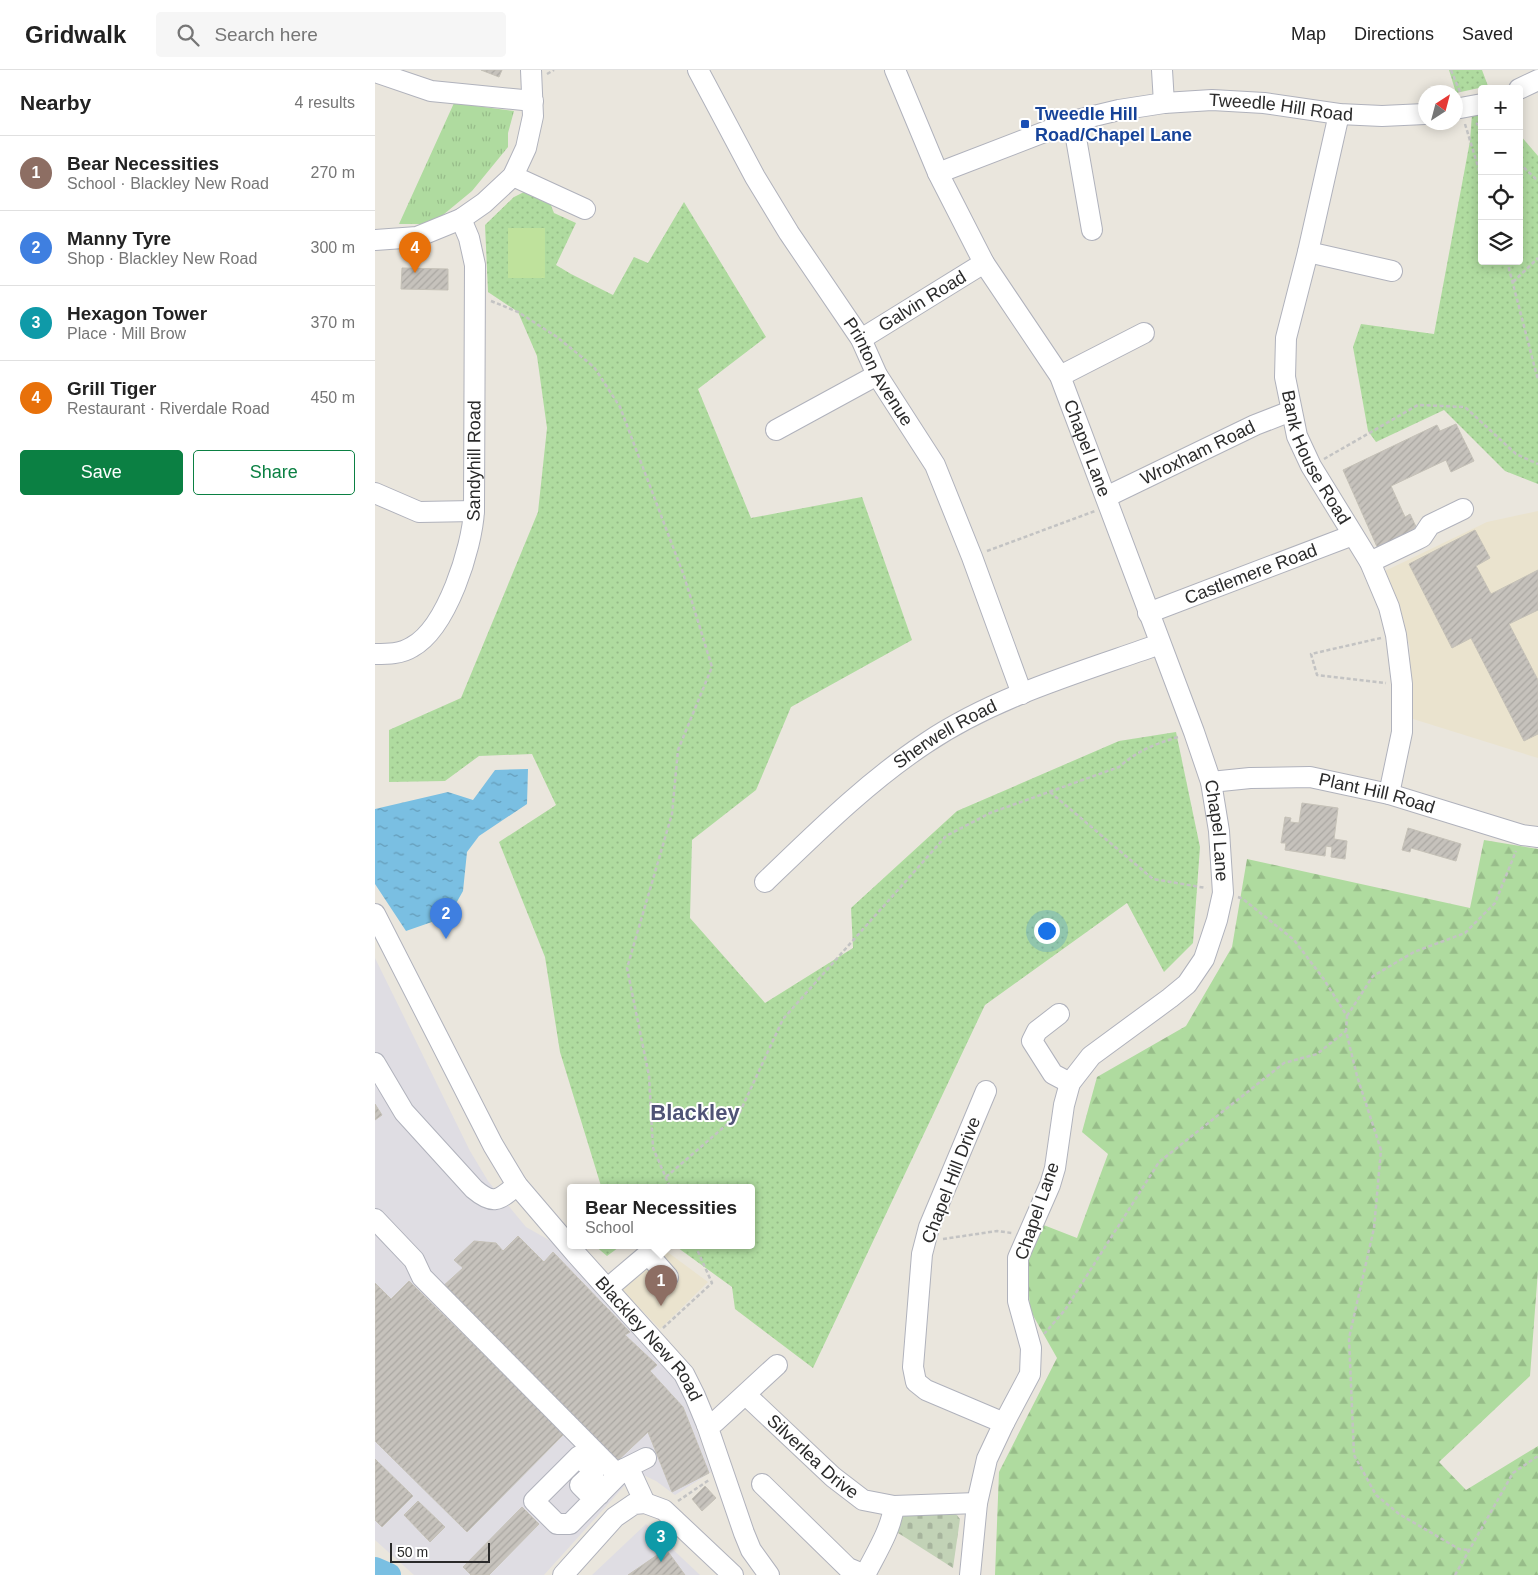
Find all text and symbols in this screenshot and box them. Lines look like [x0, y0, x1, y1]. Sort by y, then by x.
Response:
search box [156, 12, 506, 57]
text: Gridwalk [25, 21, 126, 48]
icon: search [174, 21, 202, 49]
text: Search here [214, 24, 318, 45]
text: Map [1291, 24, 1326, 44]
text: Directions [1354, 24, 1434, 44]
text: Saved [1462, 24, 1513, 44]
north arrow [1418, 85, 1463, 130]
map controls [1478, 85, 1523, 265]
button: + [1478, 85, 1523, 130]
street label: Tweedle Hill Road [1208, 90, 1354, 125]
text: Nearby [20, 91, 91, 114]
text: 4 results [295, 94, 355, 111]
place label: Tweedle Hill Road/Chapel Lane [1035, 104, 1192, 145]
marker: Tweedle Hill Road/Chapel Lane [1019, 118, 1031, 130]
button: − [1478, 130, 1523, 175]
text: Bear Necessities [67, 153, 219, 174]
text: 1 [32, 164, 40, 181]
text: 270 m [311, 164, 355, 181]
text: School · Blackley New Road [67, 175, 269, 192]
button: locate [1478, 175, 1523, 220]
button: layers [1478, 220, 1523, 265]
text: Manny Tyre [67, 228, 171, 249]
pin: 4 [399, 232, 431, 273]
text: 2 [32, 239, 40, 256]
text: 300 m [311, 239, 355, 256]
text: Shop · Blackley New Road [67, 250, 257, 267]
street label: Galvin Road [875, 267, 970, 336]
text: Hexagon Tower [67, 303, 207, 324]
text: 3 [32, 314, 40, 331]
text: 370 m [311, 314, 355, 331]
street label: Printon Avenue [839, 314, 917, 430]
text: Place · Mill Brow [67, 325, 186, 342]
text: Grill Tiger [67, 378, 156, 399]
street label: Bank House Road [1278, 388, 1354, 528]
text: 4 [32, 389, 40, 406]
text: 450 m [311, 389, 355, 406]
street label: Chapel Lane [1060, 397, 1115, 500]
text: Restaurant · Riverdale Road [67, 400, 270, 417]
street label: Sandyhill Road [463, 400, 484, 522]
street label: Wroxham Road [1137, 416, 1258, 489]
button: Save [20, 450, 183, 495]
button: Share [193, 450, 355, 495]
street label: Castlemere Road [1182, 540, 1320, 608]
street label: Sherwell Road [889, 696, 1000, 773]
street label: Plant Hill Road [1317, 769, 1437, 818]
street label: Chapel Lane [1201, 778, 1232, 882]
pin: 2 [430, 898, 462, 939]
your location [1034, 918, 1060, 944]
district label: Blackley [650, 1100, 740, 1125]
street label: Chapel Hill Drive [918, 1114, 984, 1246]
street label: Chapel Lane [1011, 1159, 1063, 1263]
popup [567, 1184, 755, 1249]
text: Bear Necessities [585, 1197, 737, 1218]
text: School [585, 1219, 634, 1236]
pin: 1 [645, 1265, 677, 1306]
street label: Blackley New Road [591, 1273, 706, 1404]
street label: Silverlea Drive [763, 1410, 862, 1503]
pin: 3 [645, 1521, 677, 1562]
scale bar [390, 1540, 490, 1563]
text: 50 m [397, 1544, 428, 1560]

